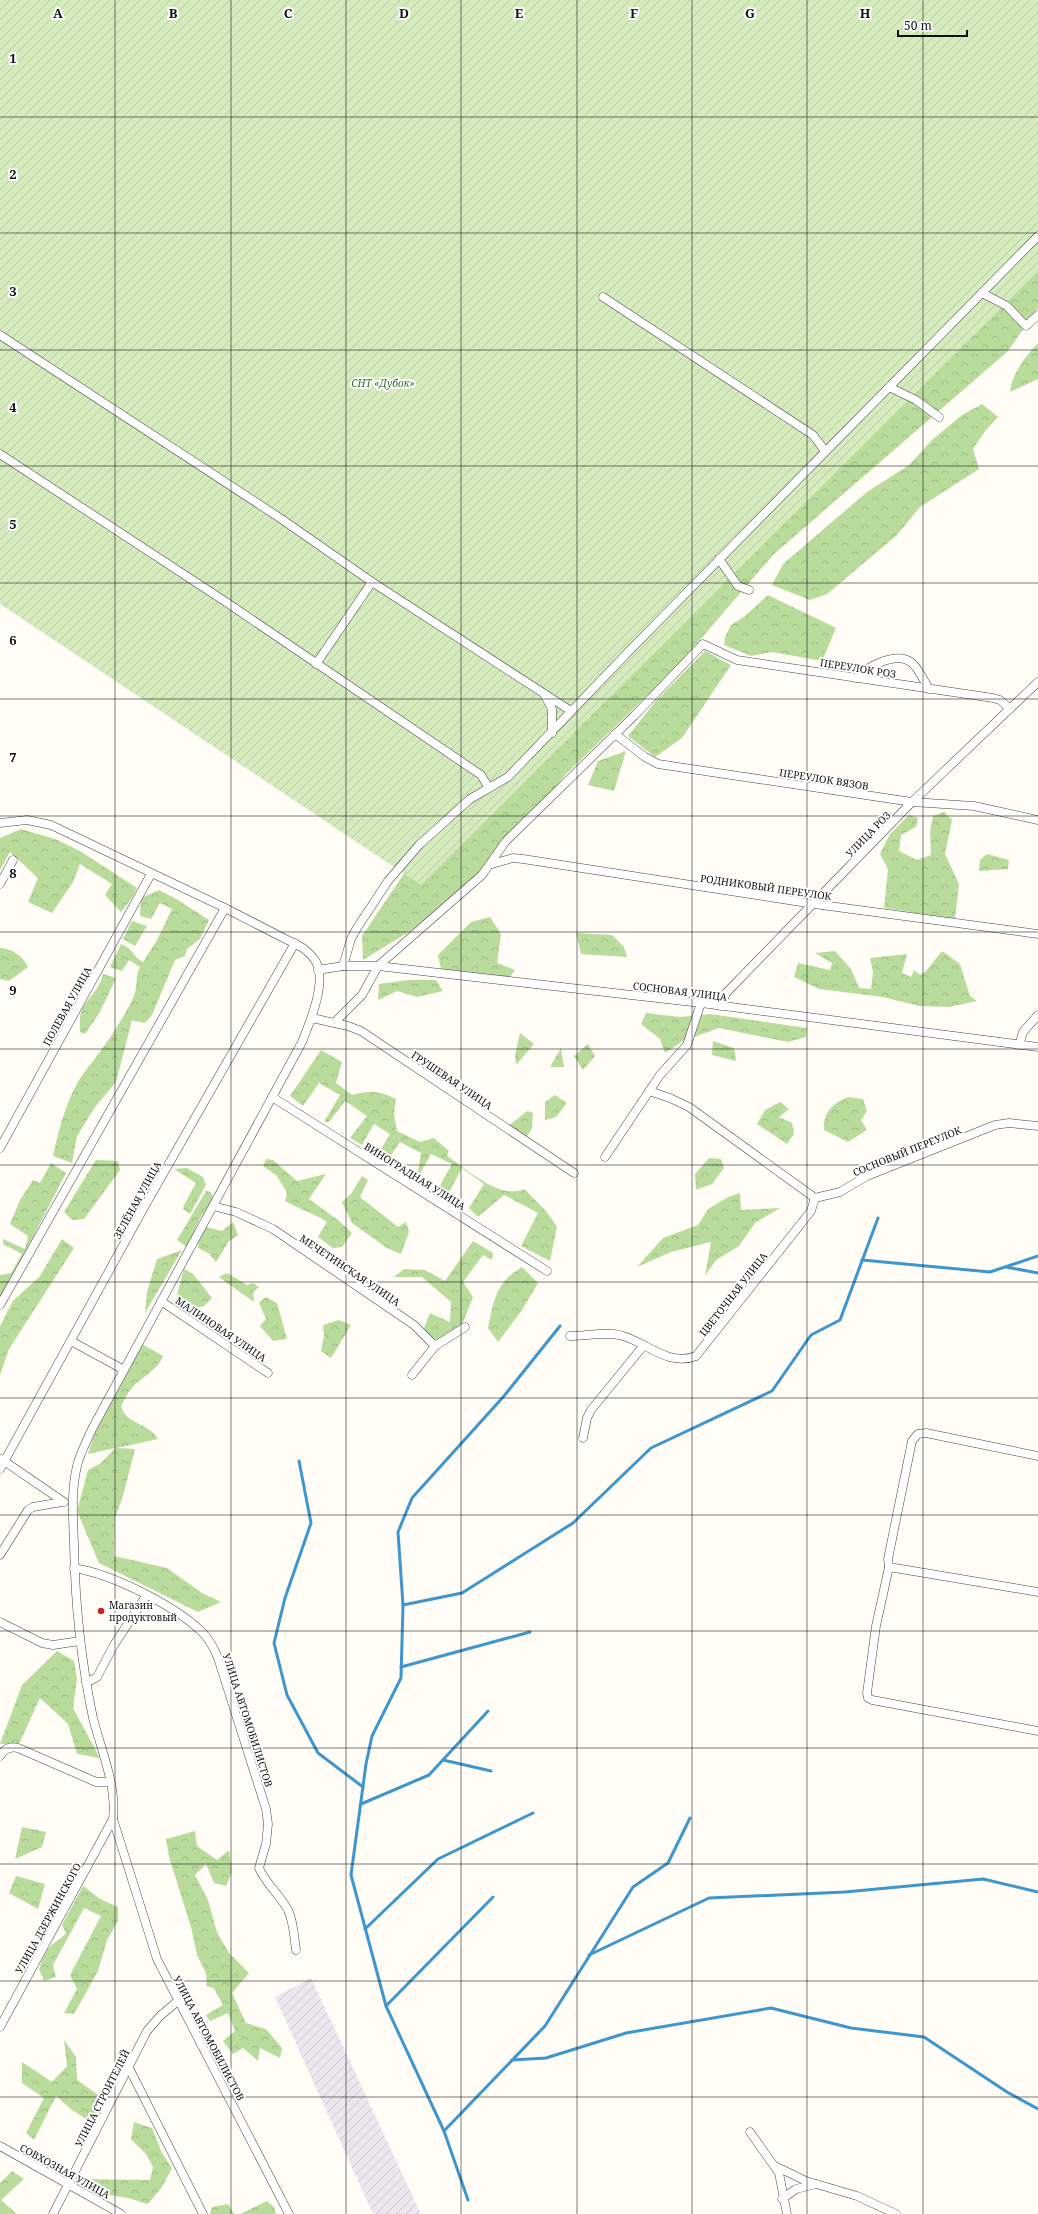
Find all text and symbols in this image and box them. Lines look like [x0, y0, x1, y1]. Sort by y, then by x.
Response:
text: A [53, 4, 63, 22]
text: B [169, 4, 178, 22]
text: C [284, 4, 293, 22]
text: D [399, 4, 409, 22]
text: E [515, 4, 524, 22]
text: F [630, 4, 638, 22]
text: G [745, 4, 755, 22]
text: H [860, 4, 871, 22]
scale bar [898, 12, 967, 38]
text: 50 m [904, 17, 932, 34]
text: 1 [9, 49, 17, 67]
text: 2 [9, 165, 17, 183]
text: 3 [9, 282, 17, 300]
park label: СНТ «Дубок» [351, 376, 415, 390]
text: 4 [9, 398, 17, 416]
text: 5 [9, 515, 17, 533]
text: 6 [9, 631, 17, 649]
street label: ПЕРЕУЛОК РОЗ [819, 655, 897, 681]
text: 7 [9, 748, 17, 766]
street label: ПЕРЕУЛОК ВЯЗОВ [778, 765, 870, 793]
street label: УЛИЦА РОЗ [843, 808, 894, 860]
text: 8 [9, 864, 17, 882]
street label: РОДНИКОВЫЙ ПЕРЕУЛОК [699, 871, 834, 903]
street label: ПОЛЕВАЯ УЛИЦА [39, 963, 95, 1048]
street label: СОСНОВАЯ УЛИЦА [632, 978, 729, 1004]
text: 9 [9, 981, 17, 999]
street label: ГРУШЕВАЯ УЛИЦА [409, 1048, 496, 1113]
street label: СОСНОВЫЙ ПЕРЕУЛОК [851, 1122, 964, 1179]
street label: ВИНОГРАДНАЯ УЛИЦА [362, 1139, 469, 1213]
street label: ЗЕЛЁНАЯ УЛИЦА [110, 1158, 165, 1241]
street label: МЕЧЕТИНСКАЯ УЛИЦА [297, 1231, 404, 1309]
street label: ЦВЕТОЧНАЯ УЛИЦА [696, 1248, 771, 1339]
street label: МАЛИНОВАЯ УЛИЦА [173, 1293, 270, 1365]
place label: Магазин продуктовый [109, 1598, 177, 1624]
marker: Магазин продуктовый [96, 1606, 106, 1616]
street label: УЛИЦА АВТОМОБИЛИСТОВ [220, 1651, 276, 1789]
street label: УЛИЦА ДЗЕРЖИНСКОГО [12, 1860, 84, 1976]
street label: УЛИЦА АВТОМОБИЛИСТОВ [170, 1973, 248, 2103]
street label: УЛИЦА СТРОИТЕЛЕЙ [71, 2047, 133, 2149]
street label: СОВХОЗНАЯ УЛИЦА [17, 2140, 113, 2202]

